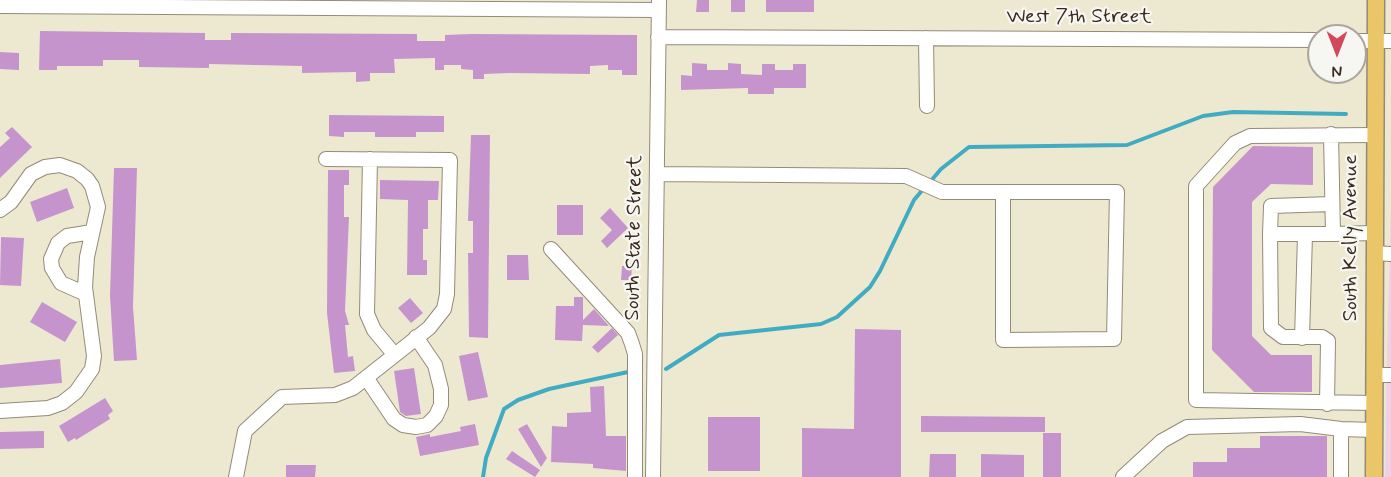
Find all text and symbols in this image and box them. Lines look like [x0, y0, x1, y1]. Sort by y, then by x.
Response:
street label: West 7th Street [1007, 5, 1151, 31]
north arrow [1307, 24, 1367, 84]
text: N [1332, 60, 1342, 81]
street label: South Kelly Avenue [1339, 154, 1365, 322]
street label: South State Street [621, 155, 649, 321]

